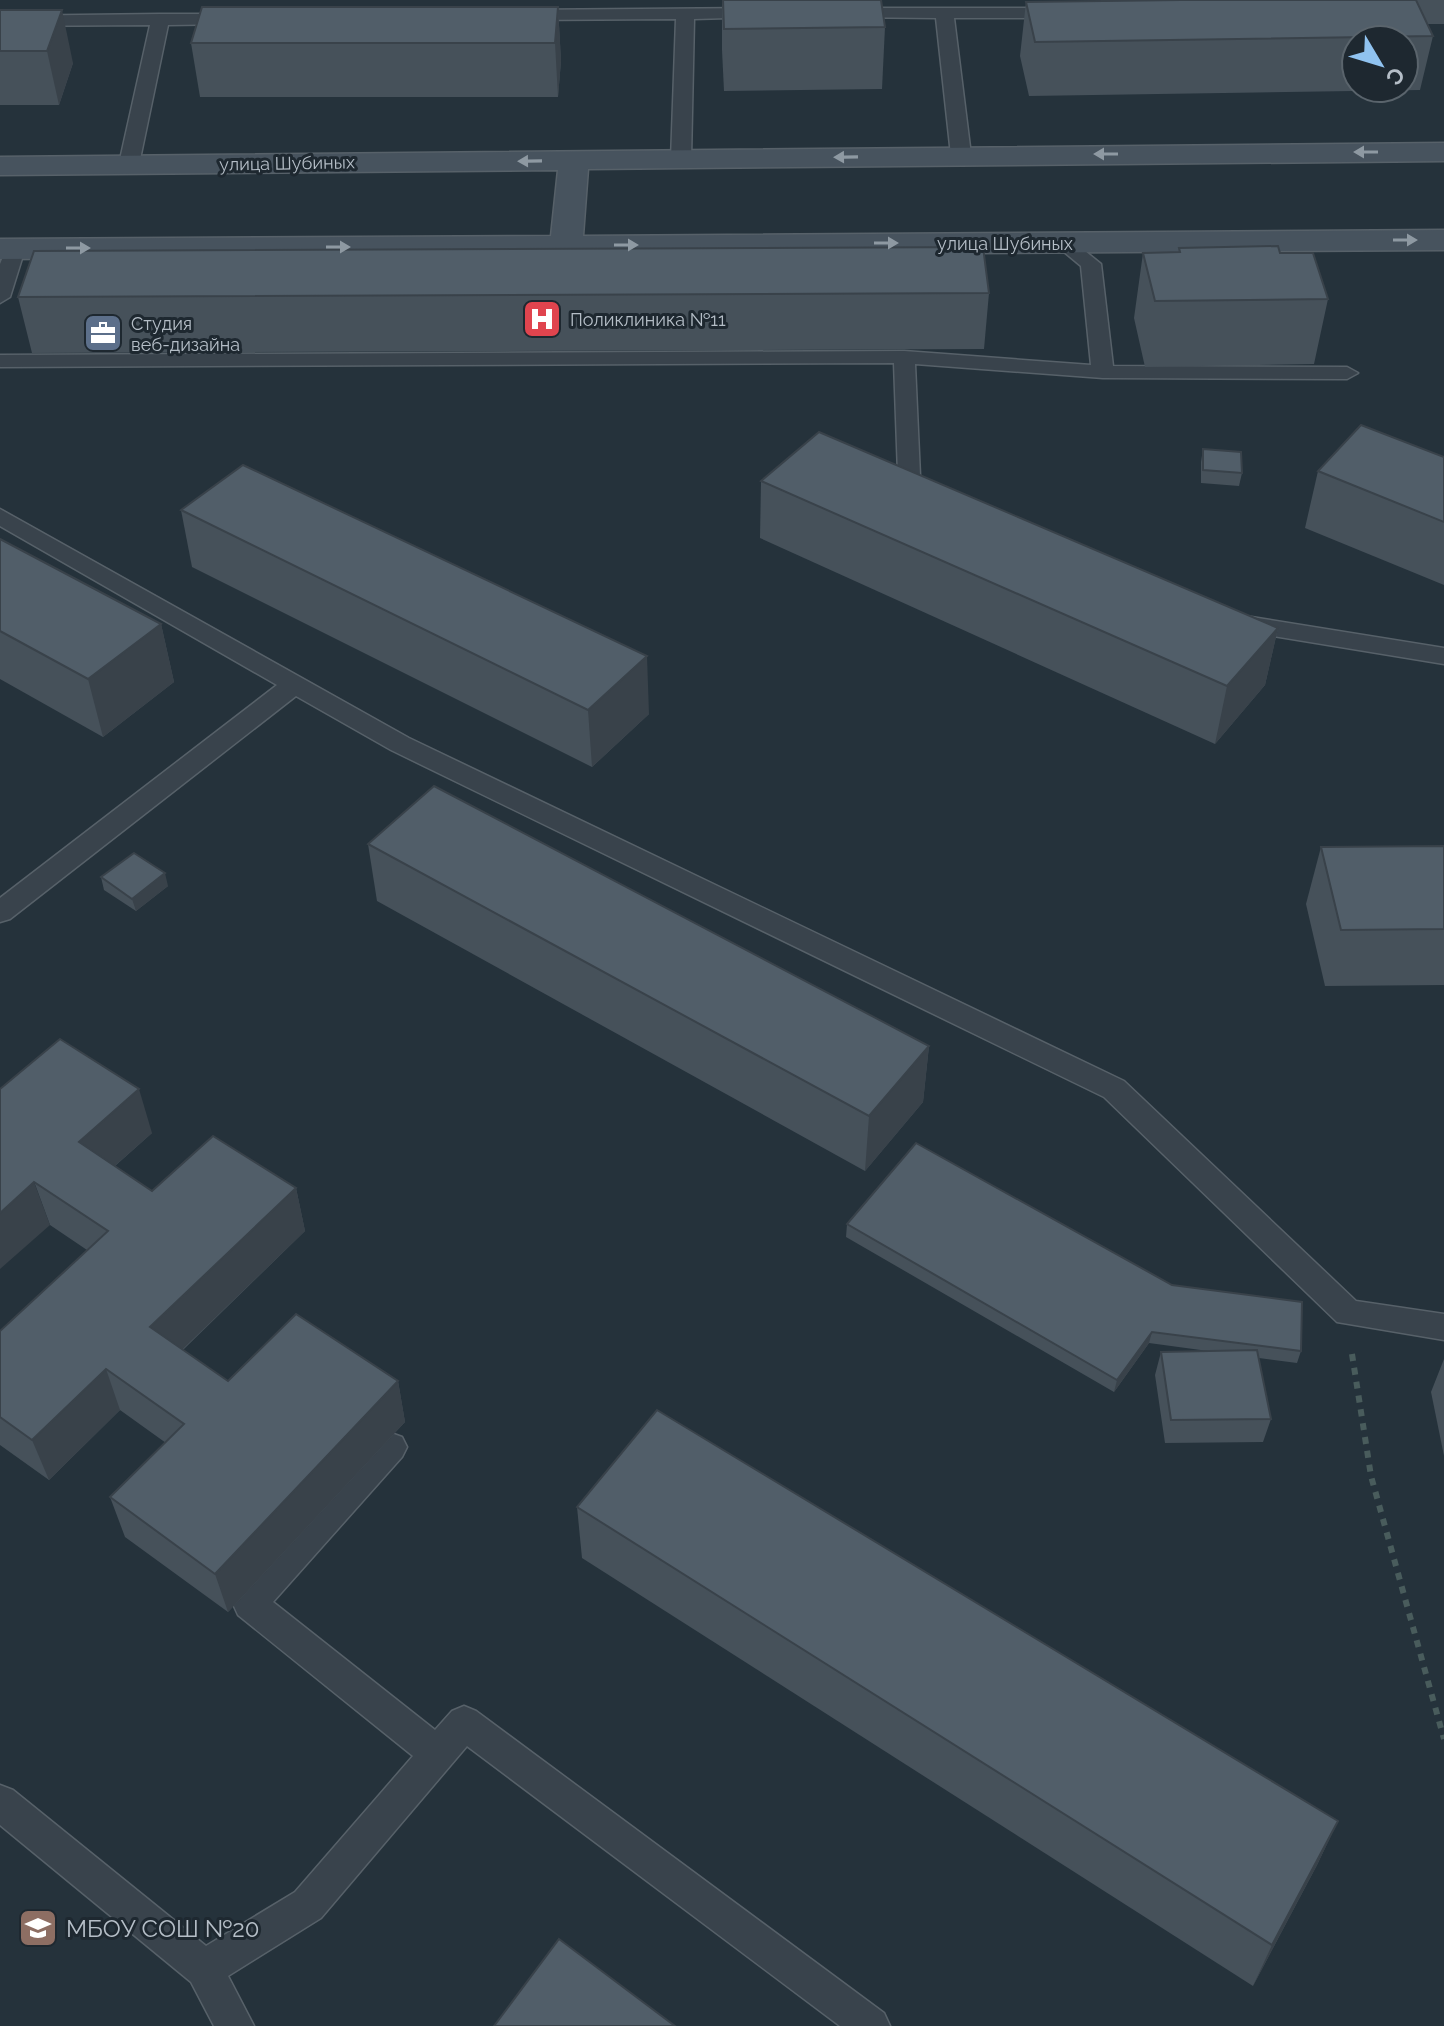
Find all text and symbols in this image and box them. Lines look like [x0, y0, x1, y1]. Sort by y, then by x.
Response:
north arrow [1340, 24, 1420, 104]
text: С [1381, 62, 1411, 90]
one-way arrow [1353, 146, 1378, 158]
one-way arrow [1093, 148, 1118, 160]
one-way arrow [833, 150, 858, 163]
street label: улица Шубиных [219, 151, 355, 175]
one-way arrow [517, 155, 542, 167]
street label: улица Шубиных [937, 233, 1073, 254]
one-way arrow [1393, 234, 1418, 246]
one-way arrow [874, 237, 899, 250]
one-way arrow [614, 239, 639, 251]
one-way arrow [326, 241, 351, 253]
one-way arrow [66, 242, 91, 254]
hospital icon: Поликлиника №11 [521, 298, 563, 340]
place label: Поликлиника №11 [570, 309, 726, 330]
office icon: Студия веб-дизайна [82, 312, 124, 354]
place label: Студия веб-дизайна [131, 313, 240, 355]
school or university icon: МБОУ СОШ №20 [17, 1907, 59, 1949]
place label: МБОУ СОШ №20 [66, 1914, 259, 1943]

